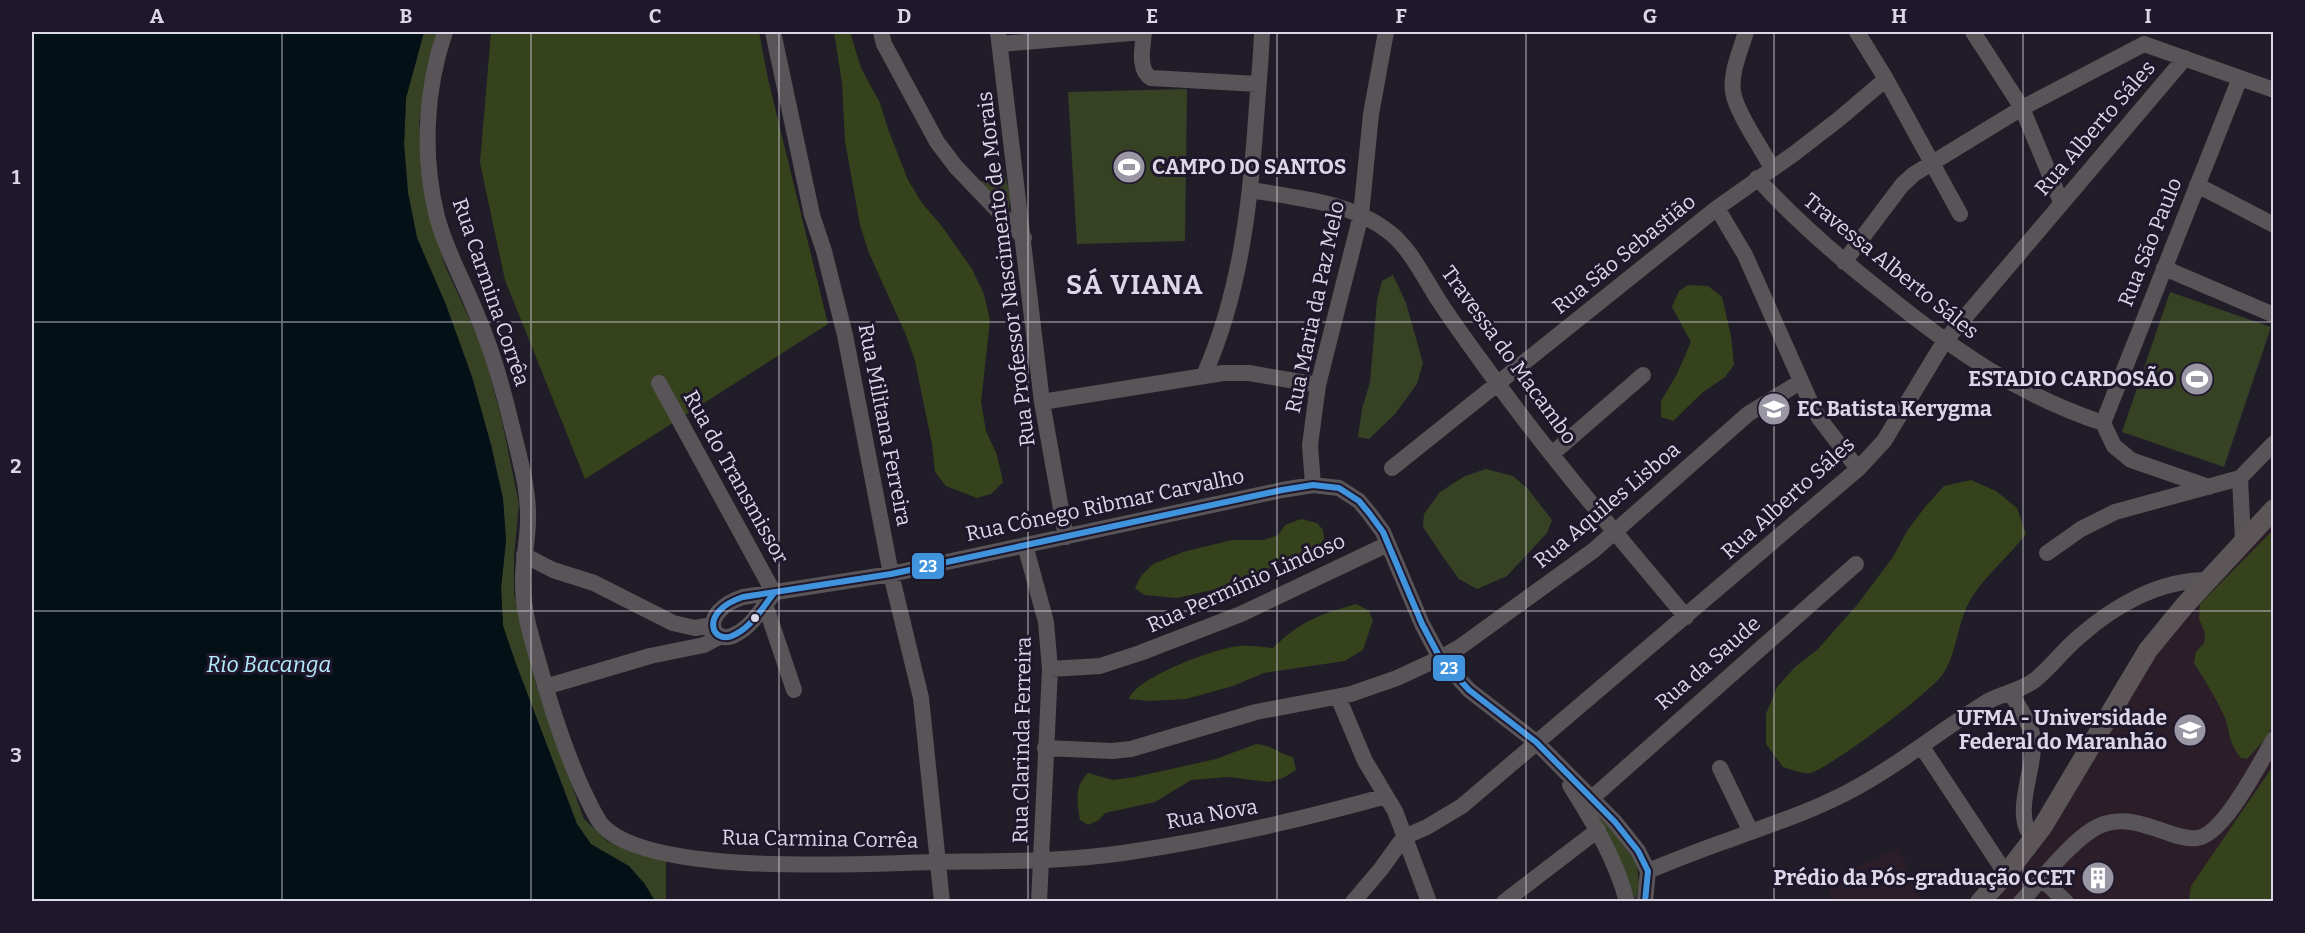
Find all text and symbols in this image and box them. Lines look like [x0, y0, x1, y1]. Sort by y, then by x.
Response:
text: A [150, 4, 165, 28]
text: B [400, 4, 413, 28]
text: C [649, 4, 661, 28]
text: D [897, 4, 911, 28]
text: E [1146, 4, 1158, 28]
text: F [1395, 4, 1407, 28]
text: G [1643, 4, 1657, 28]
text: H [1891, 4, 1907, 28]
text: I [2144, 4, 2152, 28]
street label: Rua Alberto Sáles [2029, 55, 2161, 201]
street label: Rua Professor Nascimento de Morais [971, 90, 1041, 448]
sports icon: CAMPO DO SANTOS [1111, 149, 1147, 185]
place label: CAMPO DO SANTOS [1152, 154, 1346, 180]
text: 1 [12, 165, 21, 189]
street label: Rua São Paulo [2112, 174, 2188, 310]
street label: Travessa Alberto Sáles [1798, 187, 1984, 345]
street label: Rua São Sebastião [1547, 188, 1701, 320]
street label: Rua Carmina Corrêa [447, 195, 536, 390]
street label: Rua Maria da Paz Melo [1280, 199, 1350, 415]
street label: Travessa do Macambo [1436, 261, 1582, 449]
district label: SÁ VIANA [1066, 268, 1204, 301]
street label: Rua Militana Ferreira [853, 322, 917, 529]
sports icon: ESTADIO CARDOSÃO [2179, 361, 2215, 397]
place label: ESTADIO CARDOSÃO [1968, 365, 2174, 392]
street label: Rua do Transmissor [678, 386, 794, 568]
school or university icon: EC Batista Kerygma [1756, 391, 1792, 427]
place label: EC Batista Kerygma [1797, 396, 1992, 422]
street label: Rua Alberto Sáles [1716, 431, 1860, 565]
street label: Rua Aquiles Lisboa [1529, 436, 1686, 574]
text: 2 [10, 454, 22, 478]
street label: Rua Cônego Ribmar Carvalho [963, 463, 1247, 547]
street label: Rua Permínio Lindoso [1143, 528, 1349, 638]
line badge: 23 [911, 552, 945, 580]
text: 23 [919, 557, 937, 576]
street label: Rua da Saude [1650, 610, 1766, 716]
unlabelled marker [749, 612, 761, 624]
street label: Rua Clarinda Ferreira [1007, 636, 1037, 844]
water label: Rio Bacanga [207, 651, 331, 678]
line badge: 23 [1432, 654, 1466, 682]
text: 23 [1440, 659, 1458, 678]
place label: UFMA - Universidade Federal do Maranhão [1957, 705, 2167, 755]
school or university icon: UFMA - Universidade Federal do Maranhão [2172, 712, 2208, 748]
text: 3 [10, 743, 22, 767]
street label: Rua Nova [1164, 793, 1260, 835]
street label: Rua Carmina Corrêa [721, 824, 919, 854]
building icon: Prédio da Pós-graduação CCET [2080, 860, 2116, 896]
place label: Prédio da Pós-graduação CCET [1774, 865, 2075, 891]

